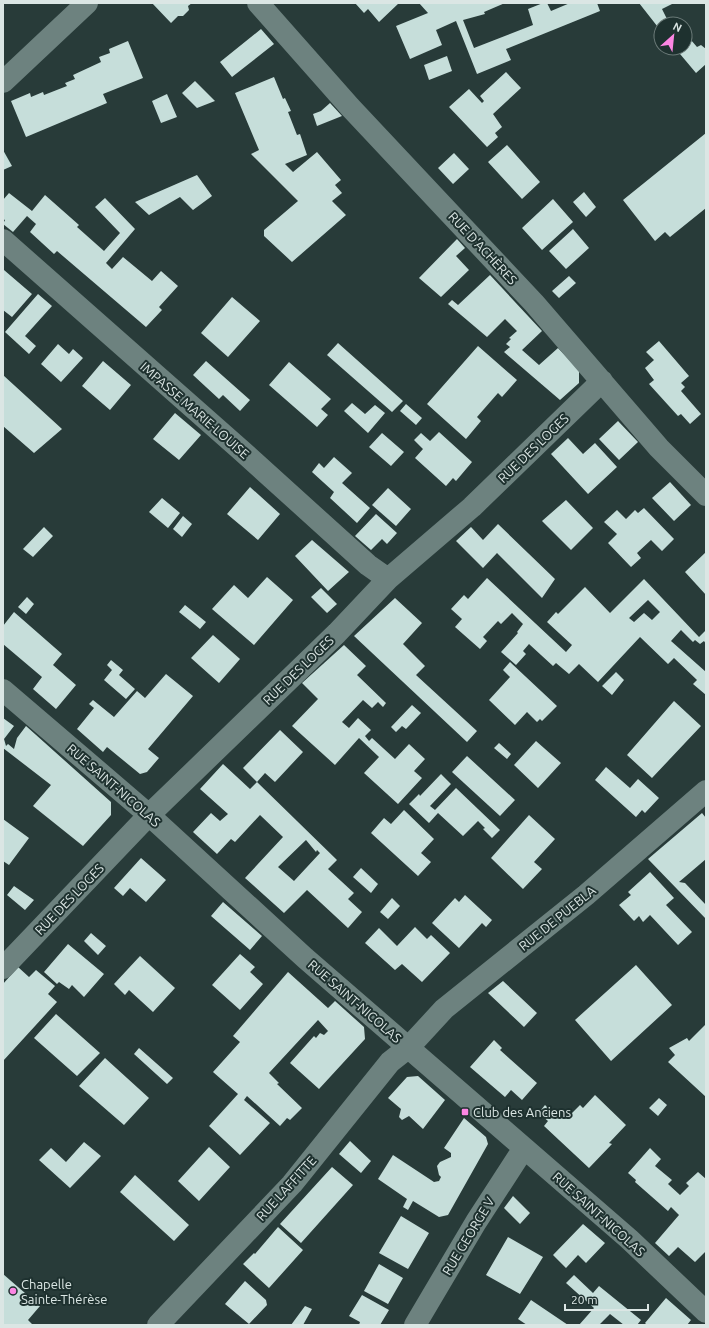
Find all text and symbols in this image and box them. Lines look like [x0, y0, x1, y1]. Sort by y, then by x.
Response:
north arrow [653, 16, 693, 56]
text: N [671, 20, 684, 34]
street label: RUE D'ACHÈRES [446, 208, 521, 287]
street label: IMPASSE MARIE-LOUISE [138, 359, 252, 461]
street label: RUE DES LOGES [495, 411, 571, 485]
street label: RUE DES LOGES [260, 633, 336, 707]
street label: RUE SAINT-NICOLAS [65, 741, 163, 829]
street label: RUE DES LOGES [32, 861, 106, 937]
street label: RUE DE PUEBLA [516, 883, 598, 953]
street label: RUE SAINT-NICOLAS [306, 957, 404, 1045]
place label: Club des Anciens [473, 1105, 571, 1119]
marker: Club des Anciens [460, 1107, 470, 1117]
street label: RUE LAFFITTE [253, 1153, 319, 1223]
street label: RUE SAINT-NICOLAS [550, 1169, 648, 1259]
street label: RUE GEORGE V [439, 1194, 497, 1277]
place label: Chapelle Sainte-Thérèse [21, 1277, 107, 1306]
marker: Chapelle Sainte-Thérèse [8, 1286, 18, 1296]
scale bar [565, 1286, 648, 1312]
text: 20 m [571, 1293, 598, 1306]

